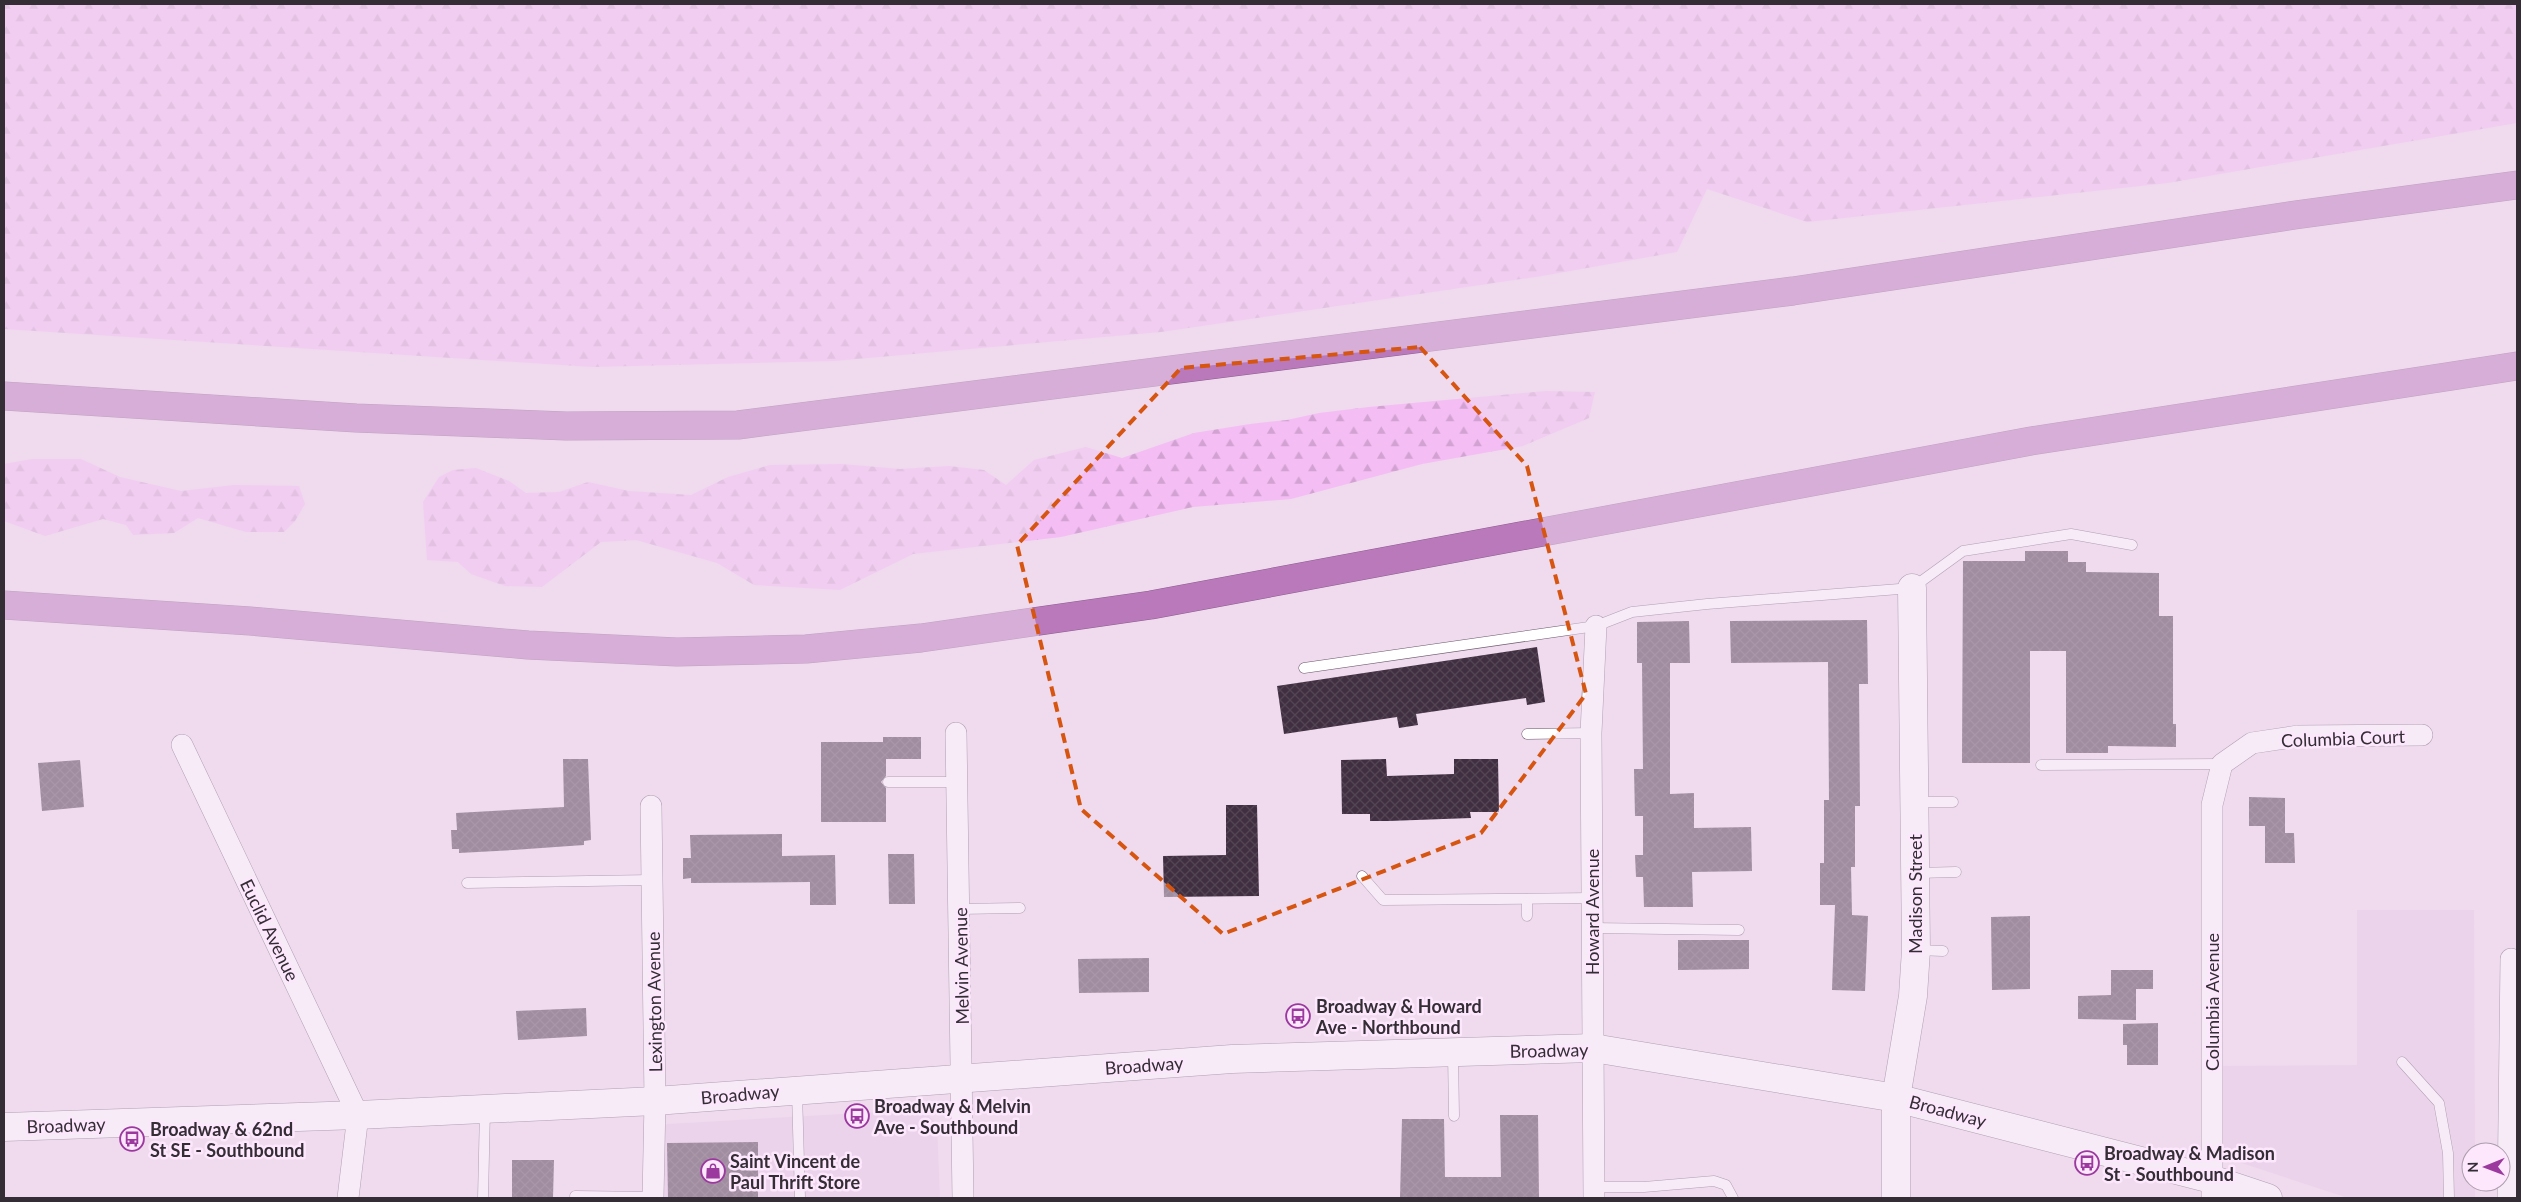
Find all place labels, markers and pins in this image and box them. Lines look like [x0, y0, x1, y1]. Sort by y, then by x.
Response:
place label: Broadway & Howard Ave - Northbound [1315, 995, 1482, 1038]
bus stop icon: Broadway & Howard Ave - Northbound [1285, 1003, 1311, 1029]
place label: Broadway & Melvin Ave - Southbound [873, 1095, 1031, 1138]
bus stop icon: Broadway & Melvin Ave - Southbound [844, 1103, 870, 1129]
place label: Broadway & 62nd St SE - Southbound [150, 1118, 305, 1161]
bus stop icon: Broadway & 62nd St SE - Southbound [119, 1126, 145, 1152]
place label: Broadway & Madison St - Southbound [2104, 1142, 2275, 1185]
place label: Saint Vincent de Paul Thrift Store [730, 1150, 861, 1193]
bus stop icon: Broadway & Madison St - Southbound [2074, 1150, 2100, 1176]
shop icon: Saint Vincent de Paul Thrift Store [700, 1158, 726, 1184]

